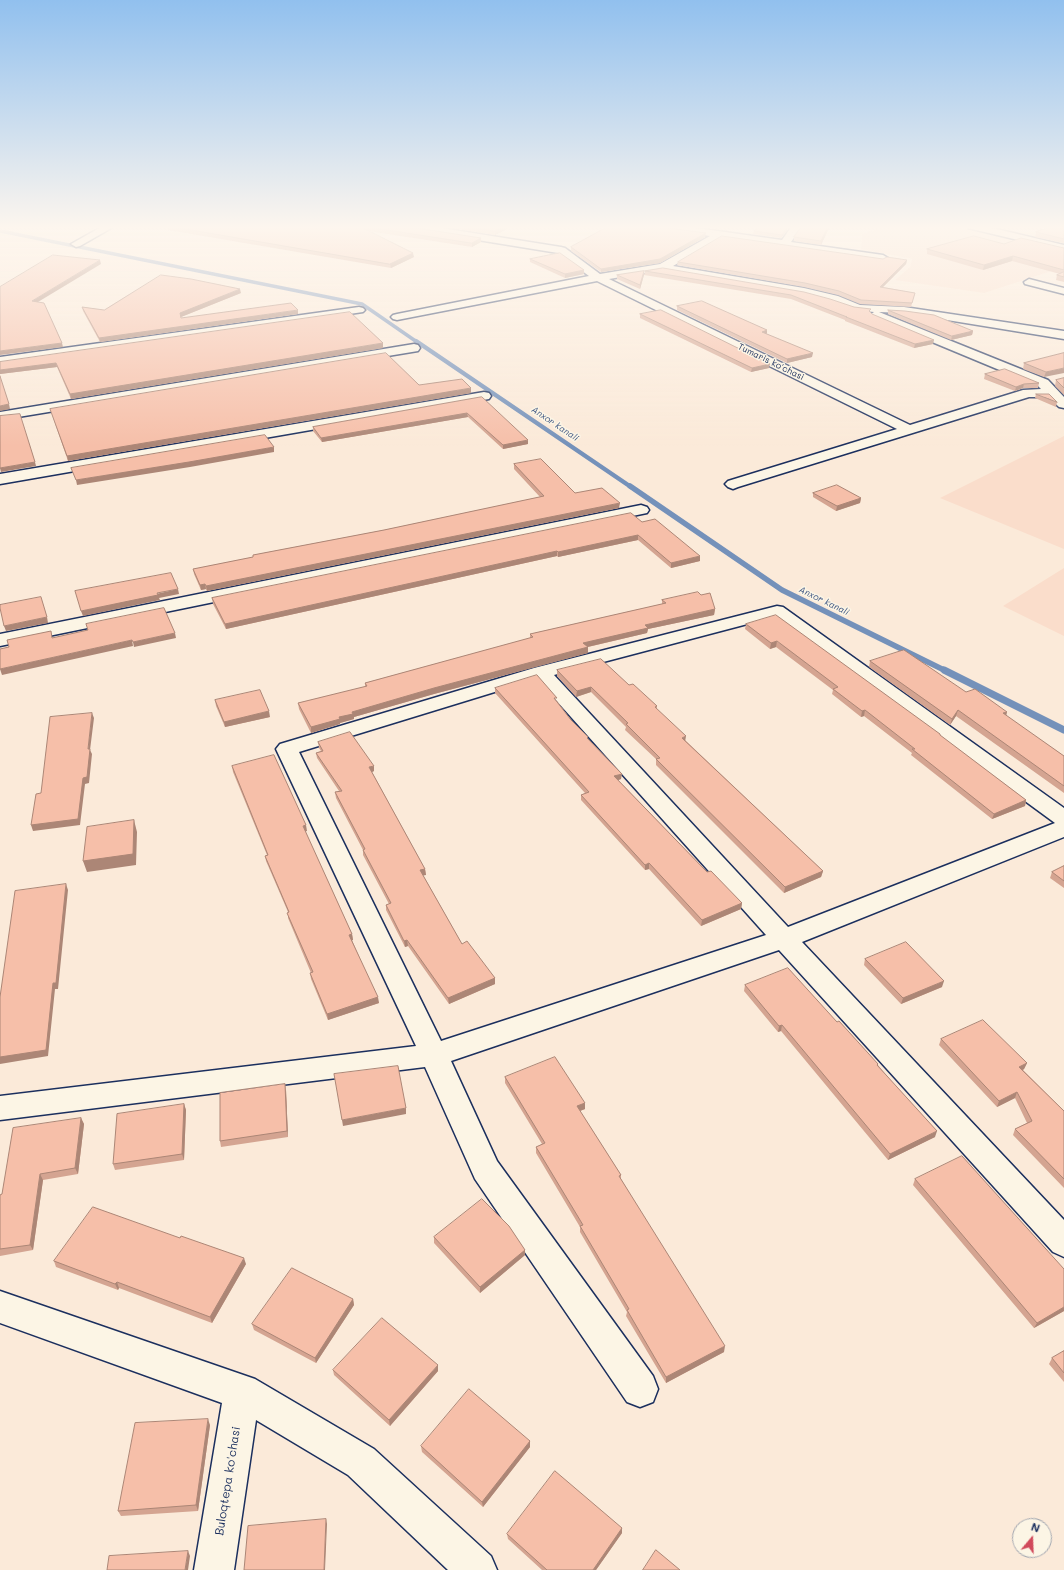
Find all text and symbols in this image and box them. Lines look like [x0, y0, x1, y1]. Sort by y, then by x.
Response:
street label: Tumaris ko'chasi [736, 341, 806, 383]
water label: Anxor kanali [529, 404, 581, 444]
water label: Anxor kanali [797, 584, 851, 618]
street label: Buloqtepa ko'chasi [212, 1425, 244, 1537]
north arrow [1012, 1518, 1052, 1558]
text: N [1029, 1519, 1042, 1536]

